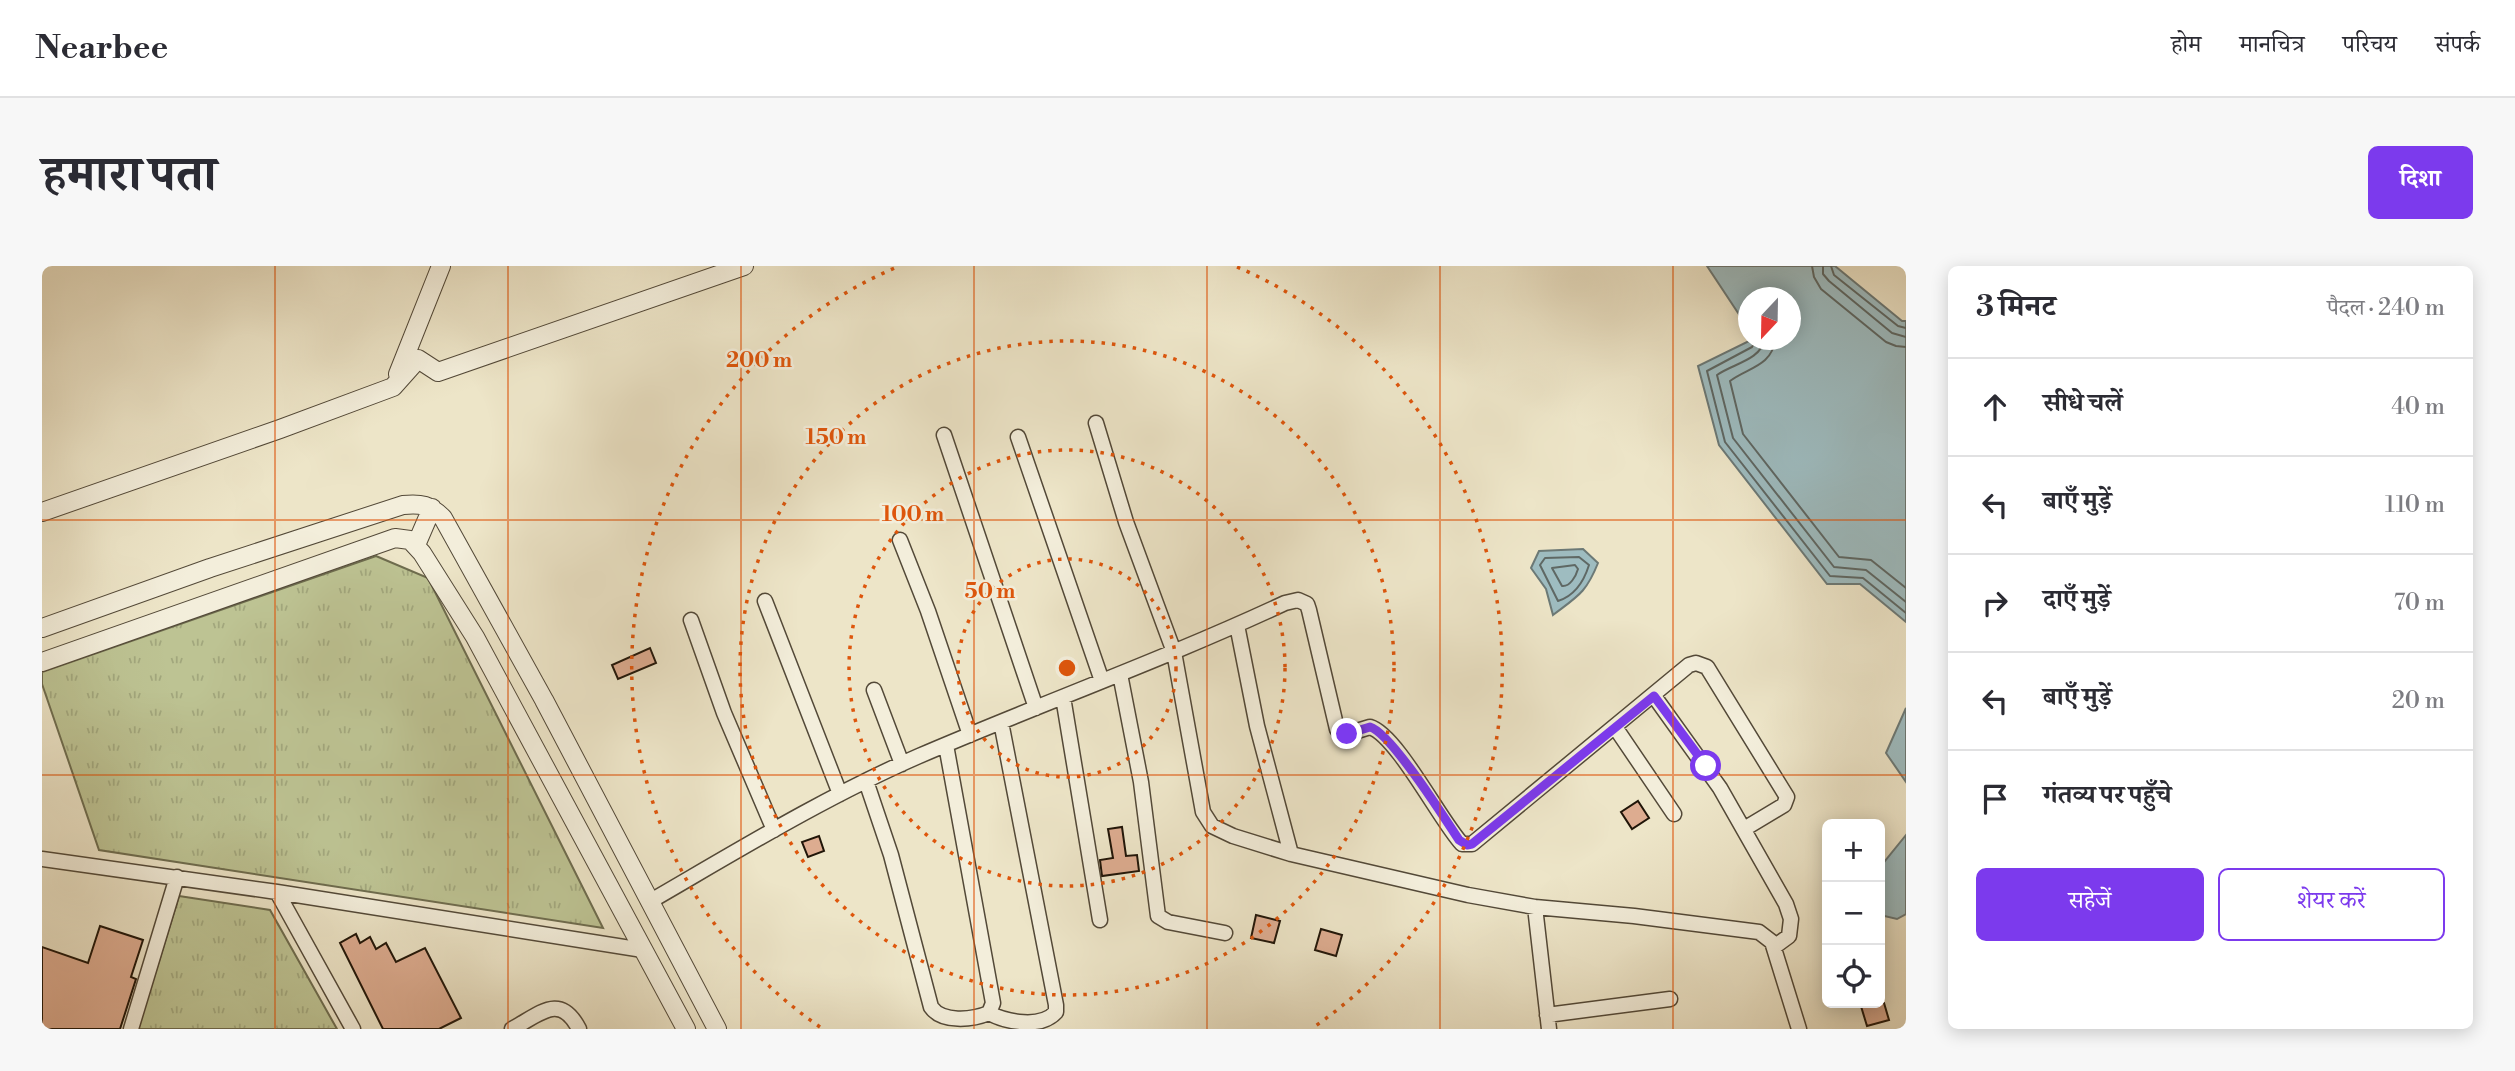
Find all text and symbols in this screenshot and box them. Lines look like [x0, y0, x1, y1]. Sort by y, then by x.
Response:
text: Nearbee [35, 28, 168, 69]
text: होम [2171, 30, 2201, 60]
text: मानचित्र [2239, 30, 2305, 60]
text: परिचय [2343, 30, 2397, 60]
text: संपर्क [2435, 30, 2480, 60]
text: हमारा पता [42, 145, 217, 206]
button: दिशा [2368, 146, 2473, 219]
north arrow [1738, 287, 1801, 350]
text: 3 मिनट [1976, 288, 2056, 326]
text: पैदल · 240 m [2327, 294, 2445, 322]
text: 200 m [726, 348, 792, 374]
text: सीधे चलें [2043, 387, 2123, 419]
icon: ahead [1976, 388, 2014, 426]
text: 40 m [2391, 393, 2445, 421]
text: 150 m [806, 425, 866, 451]
text: बाएँ मुड़ें [2043, 485, 2112, 517]
icon: left [1976, 486, 2014, 524]
text: 110 m [2385, 491, 2445, 519]
text: 100 m [882, 502, 944, 528]
text: 50 m [965, 579, 1015, 605]
text: दाएँ मुड़ें [2043, 583, 2111, 615]
icon: right [1976, 584, 2014, 622]
text: 70 m [2394, 589, 2445, 617]
centre of rings [1055, 656, 1079, 680]
text: बाएँ मुड़ें [2043, 681, 2112, 713]
icon: left [1976, 682, 2014, 720]
text: 20 m [2392, 687, 2445, 715]
route end [1331, 718, 1362, 749]
route start [1690, 750, 1721, 781]
text: गंतव्य पर पहुँचे [2043, 779, 2172, 811]
icon: arrive [1976, 780, 2014, 818]
map controls [1822, 819, 1885, 1008]
button: + [1822, 819, 1885, 882]
button: सहेजें [1976, 868, 2204, 941]
button: शेयर करें [2218, 868, 2445, 941]
button: − [1822, 882, 1885, 945]
button: locate [1822, 945, 1885, 1008]

